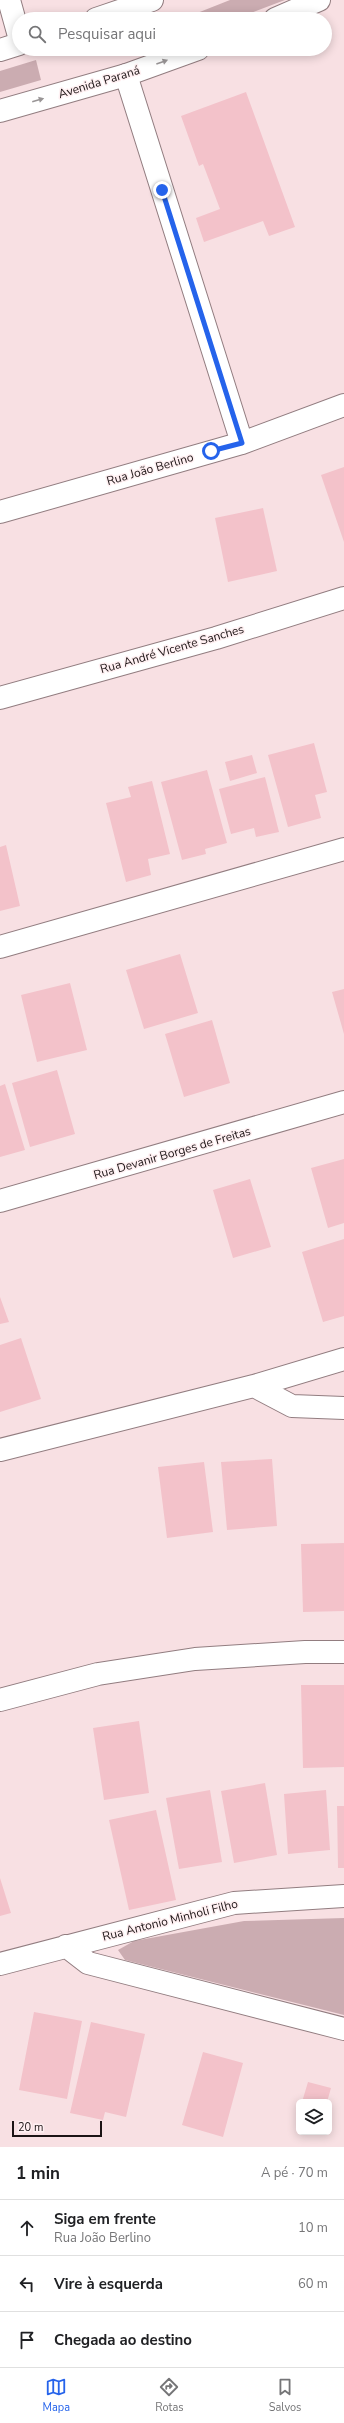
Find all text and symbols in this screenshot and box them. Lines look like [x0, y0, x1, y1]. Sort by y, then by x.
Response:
search box [12, 12, 332, 56]
icon: search [26, 23, 48, 45]
text: Pesquisar aqui [58, 24, 156, 44]
one-way arrow [156, 59, 168, 65]
street label: Avenida Paraná [56, 62, 142, 102]
one-way arrow [31, 97, 44, 103]
route end [153, 181, 171, 199]
route start [202, 442, 220, 460]
street label: Rua João Berlino [105, 449, 196, 489]
street label: Rua André Vicente Sanches [98, 621, 246, 677]
street label: Rua Devanir Borges de Freitas [92, 1123, 253, 1183]
street label: Rua Antonio Minholi Filho [101, 1895, 240, 1945]
map controls [296, 2099, 332, 2135]
button: layers [296, 2099, 332, 2135]
scale bar [12, 2119, 102, 2138]
text: 20 m [18, 2120, 43, 2135]
text: 1 min [16, 2162, 60, 2185]
text: A pé · 70 m [261, 2164, 328, 2182]
text: Siga em frente [54, 2209, 156, 2229]
icon: ahead [16, 2217, 38, 2239]
text: 10 m [298, 2219, 328, 2237]
text: Rua João Berlino [54, 2229, 151, 2247]
icon: left [16, 2273, 38, 2295]
text: Vire à esquerda [54, 2274, 163, 2294]
text: 60 m [298, 2275, 328, 2293]
icon: arrive [16, 2329, 38, 2351]
text: Chegada ao destino [54, 2330, 192, 2350]
tab: Mapa [43, 2376, 70, 2415]
tab: Rotas [155, 2376, 184, 2415]
tab: Salvos [269, 2376, 301, 2415]

